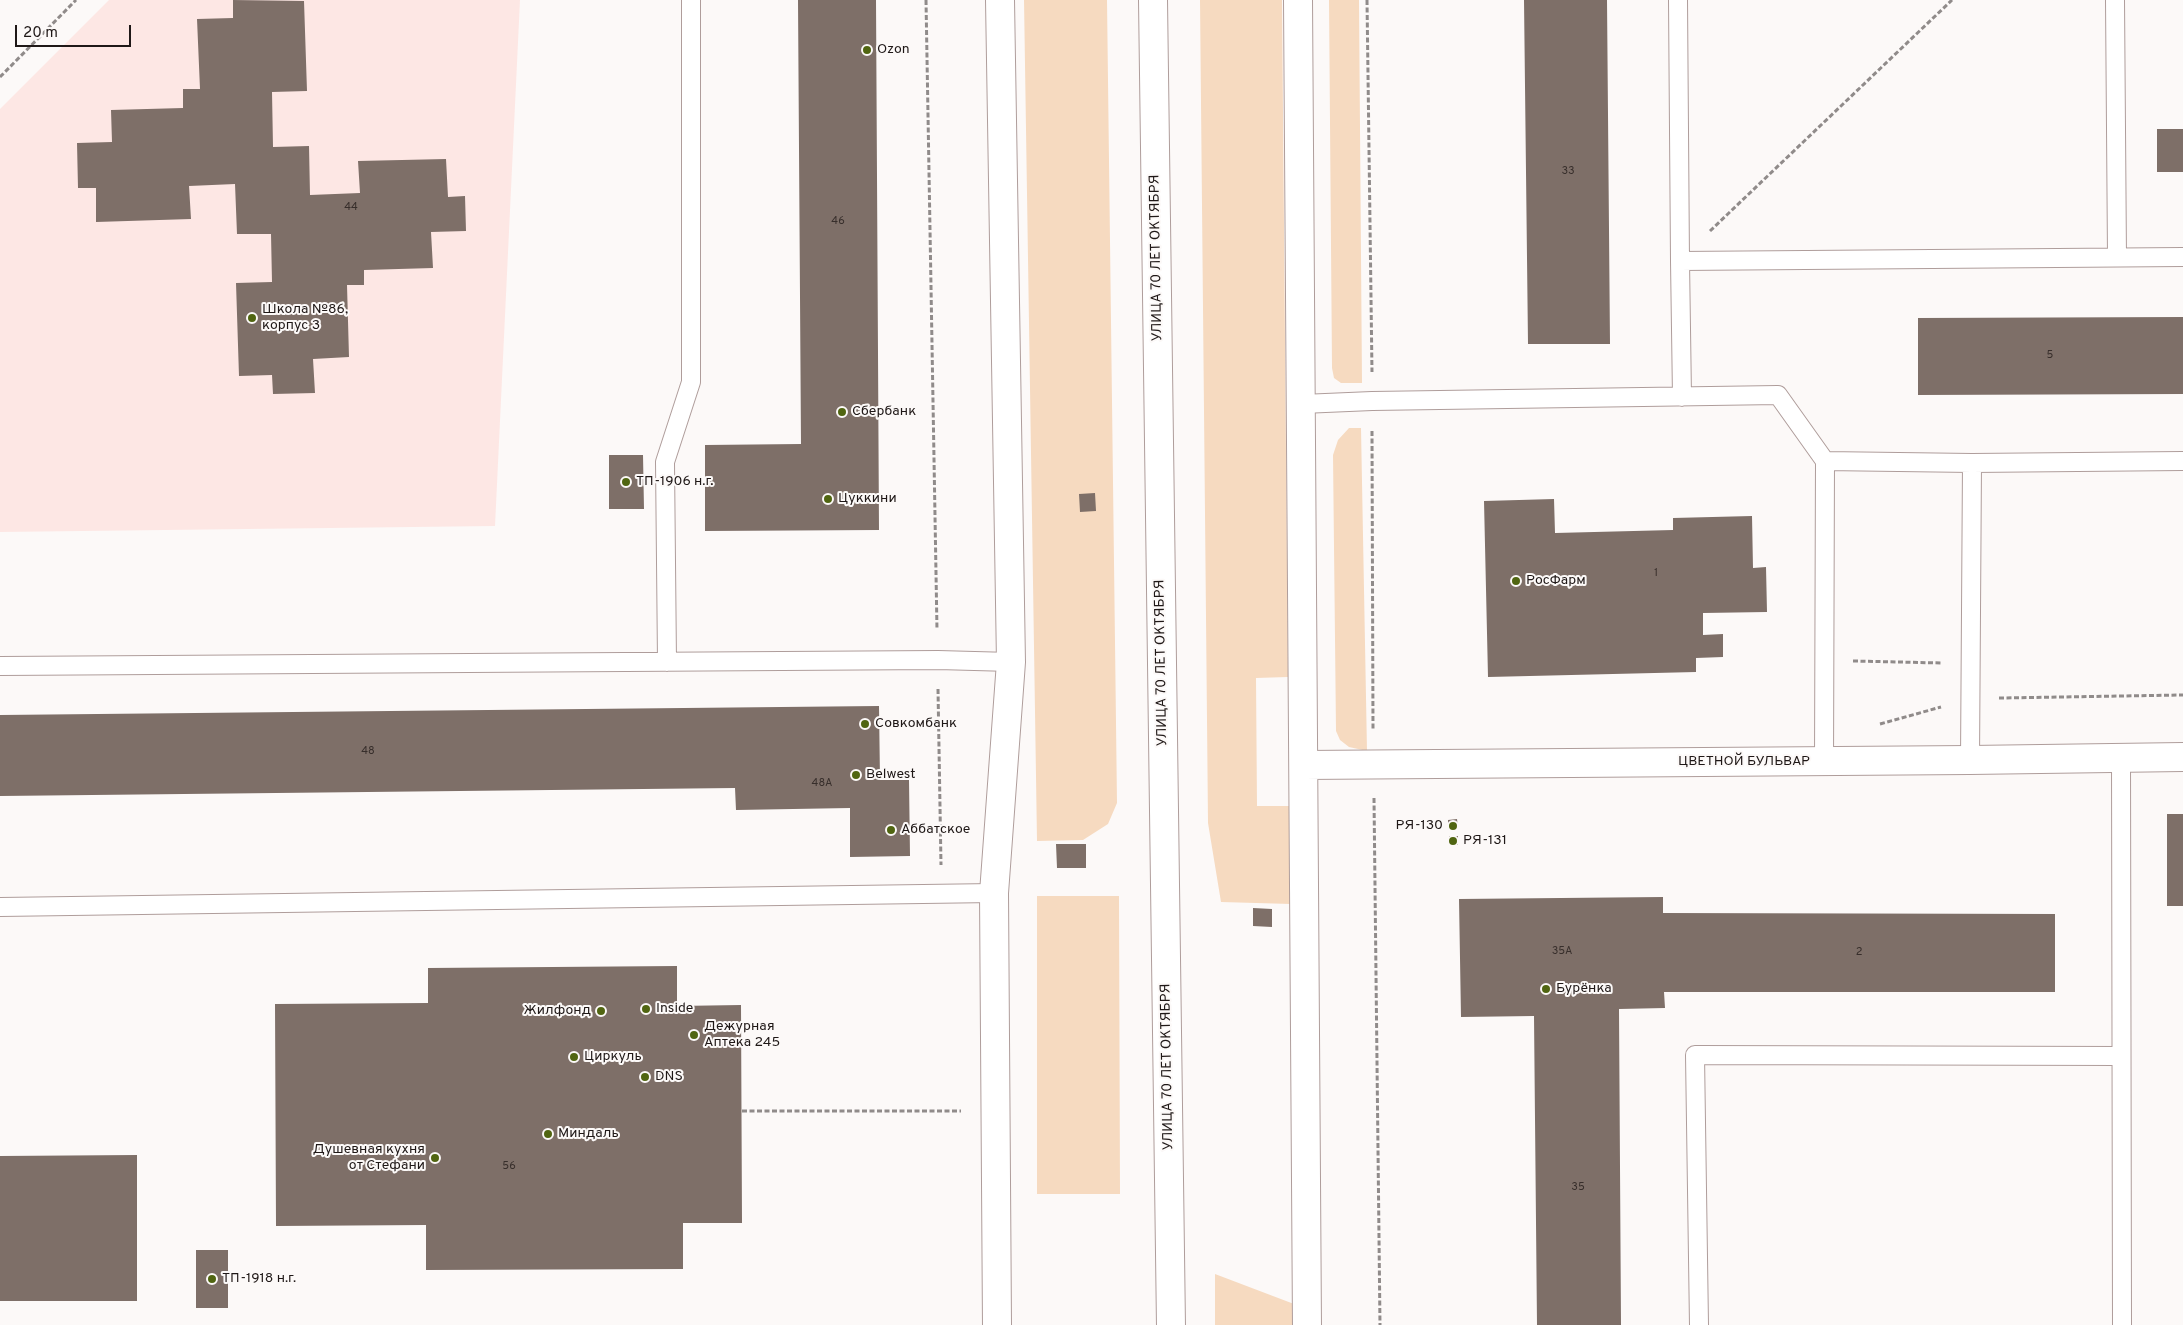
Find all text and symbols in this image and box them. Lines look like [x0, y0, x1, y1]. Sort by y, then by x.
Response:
scale bar [18, 15, 134, 47]
text: 20 m [23, 24, 58, 43]
place label: Ozon [877, 42, 910, 58]
marker: Ozon [861, 44, 873, 56]
house number: 33 [1561, 165, 1575, 179]
street label: УЛИЦА 70 ЛЕТ ОКТЯБРЯ [1147, 174, 1167, 342]
house number: 44 [344, 201, 358, 215]
house number: 46 [831, 215, 845, 229]
place label: Школа №86, корпус 3 [262, 302, 348, 334]
marker: Школа №86, корпус 3 [246, 312, 258, 324]
house number: 5 [2047, 349, 2053, 363]
place label: Сбербанк [852, 404, 916, 420]
marker: Сбербанк [836, 406, 848, 418]
place label: ТП-1906 н.г. [636, 474, 714, 490]
marker: ТП-1906 н.г. [620, 476, 632, 488]
place label: Цуккини [838, 491, 897, 507]
marker: Цуккини [822, 493, 834, 505]
house number: 1 [1654, 567, 1658, 581]
place label: РосФарм [1526, 573, 1586, 589]
marker: РосФарм [1510, 575, 1522, 587]
street label: УЛИЦА 70 ЛЕТ ОКТЯБРЯ [1152, 579, 1172, 747]
place label: Совкомбанк [875, 716, 957, 732]
marker: Совкомбанк [859, 718, 871, 730]
house number: 48 [361, 745, 375, 759]
street label: ЦВЕТНОЙ БУЛЬВАР [1678, 754, 1810, 770]
place label: Belwest [866, 767, 915, 783]
marker: Belwest [850, 769, 862, 781]
house number: 48А [812, 777, 832, 791]
place label: РЯ-130 [1395, 818, 1443, 834]
marker: РЯ-130 [1447, 820, 1459, 832]
place label: Аббатское [901, 822, 970, 838]
marker: Аббатское [885, 824, 897, 836]
place label: РЯ-131 [1463, 833, 1507, 849]
marker: РЯ-131 [1447, 835, 1459, 847]
house number: 35А [1552, 945, 1572, 959]
house number: 2 [1856, 946, 1862, 960]
place label: Бурёнка [1556, 981, 1612, 997]
street label: УЛИЦА 70 ЛЕТ ОКТЯБРЯ [1158, 983, 1178, 1151]
marker: Бурёнка [1540, 983, 1552, 995]
place label: Inside [656, 1001, 693, 1017]
place label: Жилфонд [524, 1003, 591, 1019]
marker: Inside [640, 1003, 652, 1015]
marker: Жилфонд [595, 1005, 607, 1017]
place label: Дежурная Аптека 245 [704, 1019, 780, 1052]
marker: Дежурная Аптека 245 [688, 1029, 700, 1041]
place label: Циркуль [584, 1049, 642, 1065]
marker: Циркуль [568, 1051, 580, 1063]
place label: DNS [655, 1069, 683, 1085]
marker: DNS [639, 1071, 651, 1083]
place label: Миндаль [558, 1126, 619, 1142]
marker: Миндаль [542, 1128, 554, 1140]
place label: Душевная кухня от Стефани [313, 1142, 425, 1174]
marker: Душевная кухня от Стефани [429, 1152, 441, 1164]
house number: 56 [502, 1160, 516, 1174]
house number: 35 [1571, 1181, 1585, 1195]
place label: ТП-1918 н.г. [222, 1271, 296, 1287]
marker: ТП-1918 н.г. [206, 1273, 218, 1285]

